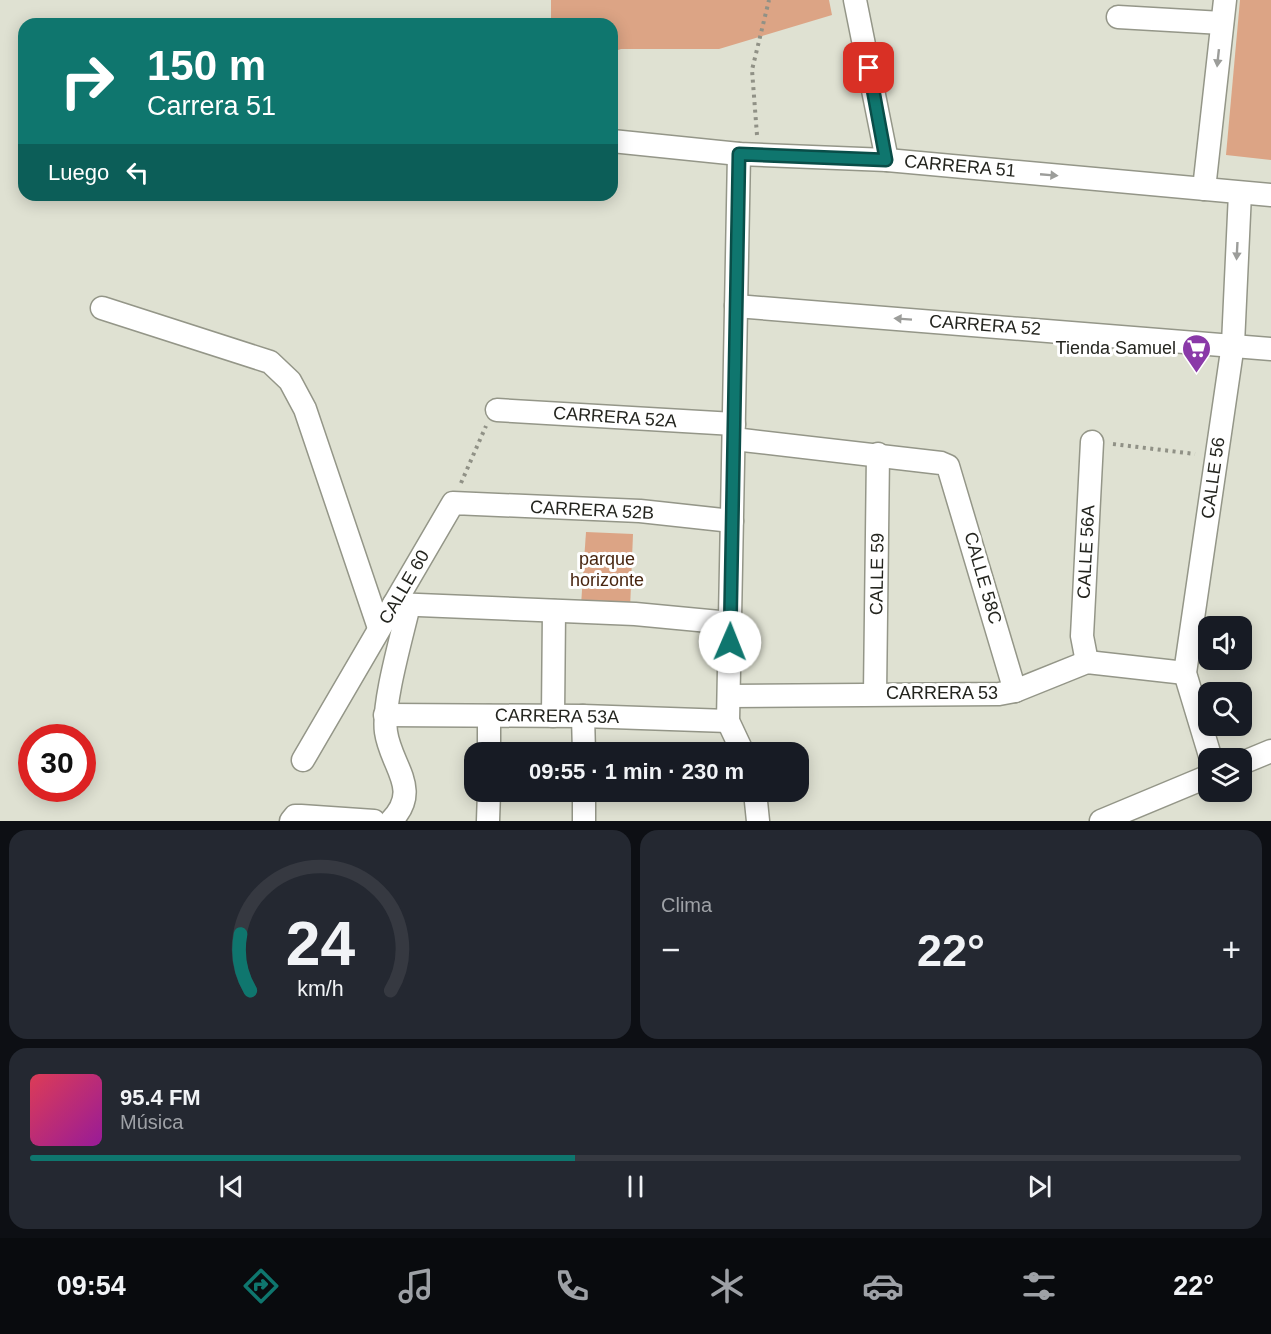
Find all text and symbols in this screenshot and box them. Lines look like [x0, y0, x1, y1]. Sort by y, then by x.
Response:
icon: right [48, 42, 126, 120]
text: 150 m [147, 42, 266, 89]
pin [843, 42, 894, 93]
one-way arrow [1213, 49, 1223, 68]
icon: arrive [852, 51, 885, 84]
text: Carrera 51 [147, 91, 276, 121]
street label: CARRERA 51 [903, 151, 1017, 181]
icon: left [121, 156, 154, 189]
text: Luego [48, 160, 109, 185]
one-way arrow [1040, 170, 1059, 180]
one-way arrow [1233, 242, 1242, 261]
street label: CARRERA 52 [928, 311, 1042, 339]
one-way arrow [893, 314, 912, 324]
supermarket icon: Tienda Samuel [1181, 332, 1213, 374]
place label: Tienda Samuel [1056, 338, 1176, 358]
street label: CARRERA 52A [552, 403, 678, 431]
street label: CALLE 56 [1197, 436, 1229, 520]
street label: CARRERA 52B [530, 497, 654, 523]
street label: CALLE 56A [1074, 505, 1098, 599]
street label: CALLE 58C [960, 530, 1006, 626]
street label: CALLE 59 [866, 533, 888, 615]
street label: CALLE 60 [375, 546, 433, 628]
park label: parque horizonte [570, 549, 644, 590]
position arrow [698, 610, 762, 674]
map controls [1198, 616, 1252, 802]
button: sound [1198, 616, 1252, 670]
button: search [1198, 682, 1252, 736]
street label: CARRERA 53 [886, 683, 998, 703]
street label: CARRERA 53A [495, 705, 619, 727]
speed limit sign: 30 [18, 724, 96, 802]
button: layers [1198, 748, 1252, 802]
text: 09:55 · 1 min · 230 m [529, 759, 744, 784]
text: Clima [661, 894, 712, 916]
text: 24 [285, 909, 355, 978]
text: 22° [917, 925, 985, 976]
text: − [661, 931, 680, 968]
text: + [1222, 931, 1241, 968]
text: km/h [297, 978, 343, 1002]
text: 95.4 FM [120, 1085, 201, 1110]
text: Música [120, 1111, 183, 1133]
icon: previous [215, 1170, 248, 1203]
icon: pause [619, 1170, 652, 1203]
icon: next [1023, 1170, 1056, 1203]
icon: directions [240, 1265, 282, 1307]
icon: music [395, 1265, 437, 1307]
icon: phone [551, 1265, 593, 1307]
icon: climate [706, 1265, 748, 1307]
icon: car [862, 1265, 904, 1307]
icon: filters [1018, 1265, 1060, 1307]
text: 09:54 [57, 1271, 126, 1301]
text: 22° [1173, 1271, 1214, 1301]

